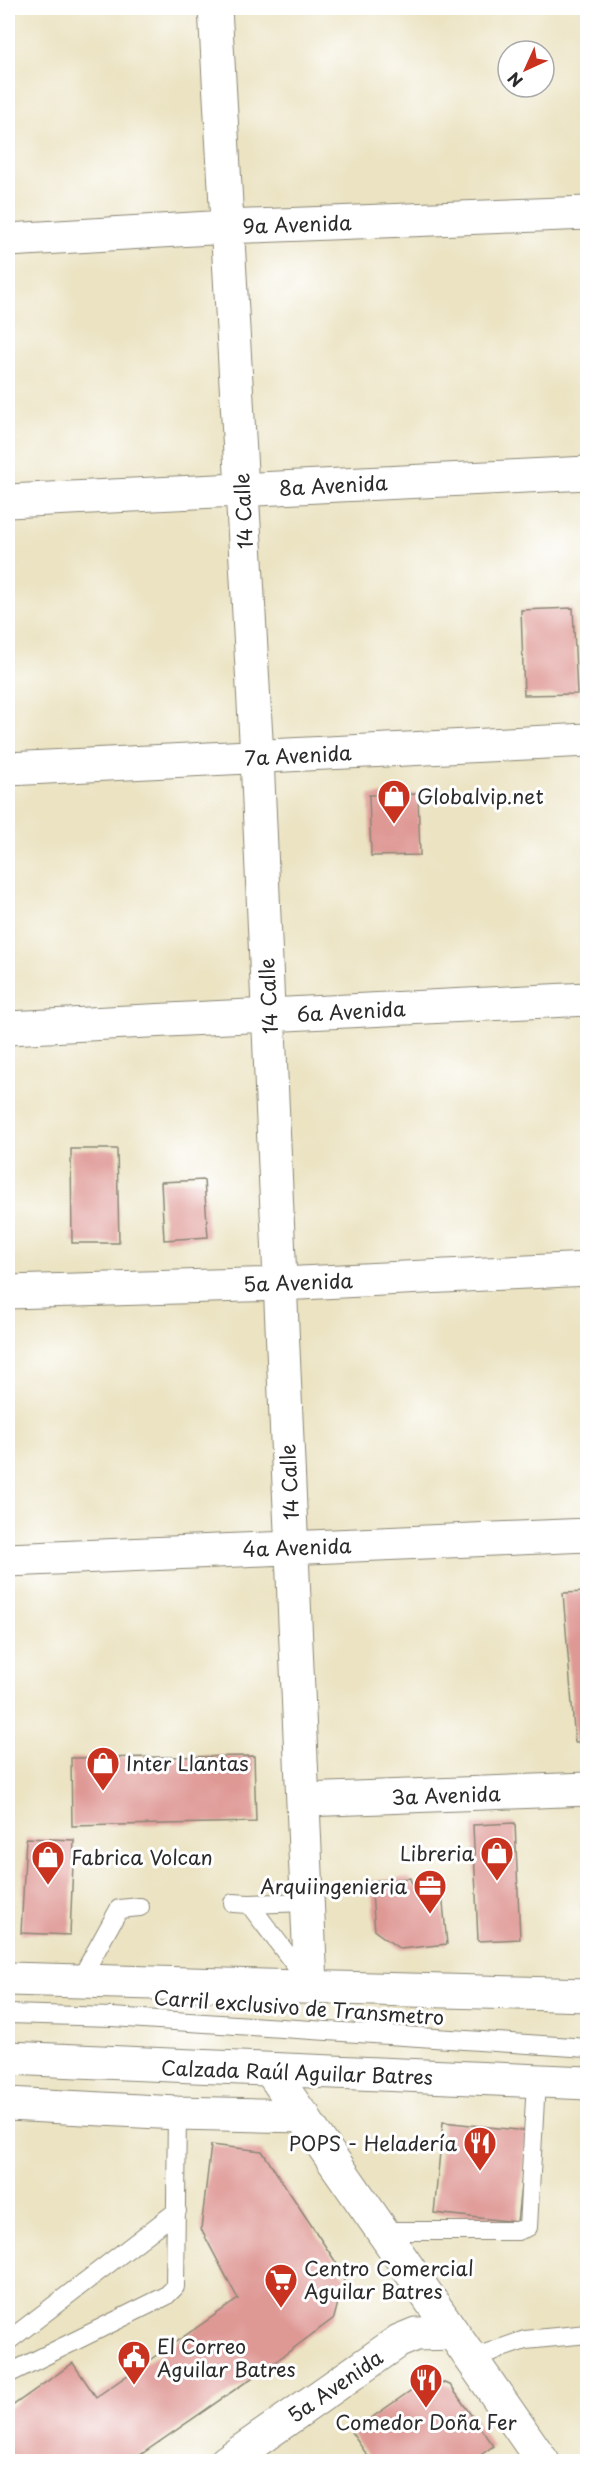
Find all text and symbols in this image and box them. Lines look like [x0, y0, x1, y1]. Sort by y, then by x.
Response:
north arrow [496, 39, 556, 99]
text: N [502, 67, 528, 93]
street label: 9a Avenida [242, 207, 352, 241]
street label: 8a Avenida [278, 467, 388, 503]
street label: 14 Calle [226, 472, 260, 550]
street label: 7a Avenida [244, 737, 353, 773]
shop icon: Globalvip.net [376, 778, 412, 825]
place label: Globalvip.net [417, 781, 544, 811]
street label: 14 Calle [251, 957, 285, 1035]
street label: 6a Avenida [296, 993, 406, 1029]
street label: 5a Avenida [243, 1265, 354, 1299]
street label: 14 Calle [272, 1443, 306, 1521]
street label: 4a Avenida [242, 1530, 352, 1564]
shop icon: Inter Llantas [85, 1745, 121, 1792]
place label: Inter Llantas [126, 1748, 248, 1778]
street label: 3a Avenida [391, 1778, 501, 1812]
shop icon: Libreria [479, 1835, 515, 1882]
place label: Libreria [400, 1838, 474, 1868]
shop icon: Fabrica Volcan [30, 1839, 66, 1886]
place label: Fabrica Volcan [71, 1842, 213, 1872]
office icon: Arquiingenieria [412, 1868, 448, 1915]
place label: Arquiingenieria [260, 1871, 407, 1901]
street label: Carril exclusivo de Transmetro [153, 1982, 445, 2032]
street label: Calzada Raúl Aguilar Batres [160, 2052, 434, 2092]
restaurant icon: POPS - Heladería [462, 2125, 498, 2172]
place label: POPS - Heladería [289, 2128, 457, 2158]
place label: Centro Comercial Aguilar Batres [304, 2253, 474, 2306]
supermarket icon: Centro Comercial Aguilar Batres [263, 2262, 299, 2309]
place label: El Correo Aguilar Batres [157, 2331, 296, 2384]
public building icon: El Correo Aguilar Batres [116, 2339, 152, 2386]
street label: 5a Avenida [281, 2342, 389, 2430]
restaurant icon: Comedor Doña Fer [408, 2362, 444, 2409]
place label: Comedor Doña Fer [335, 2407, 518, 2437]

